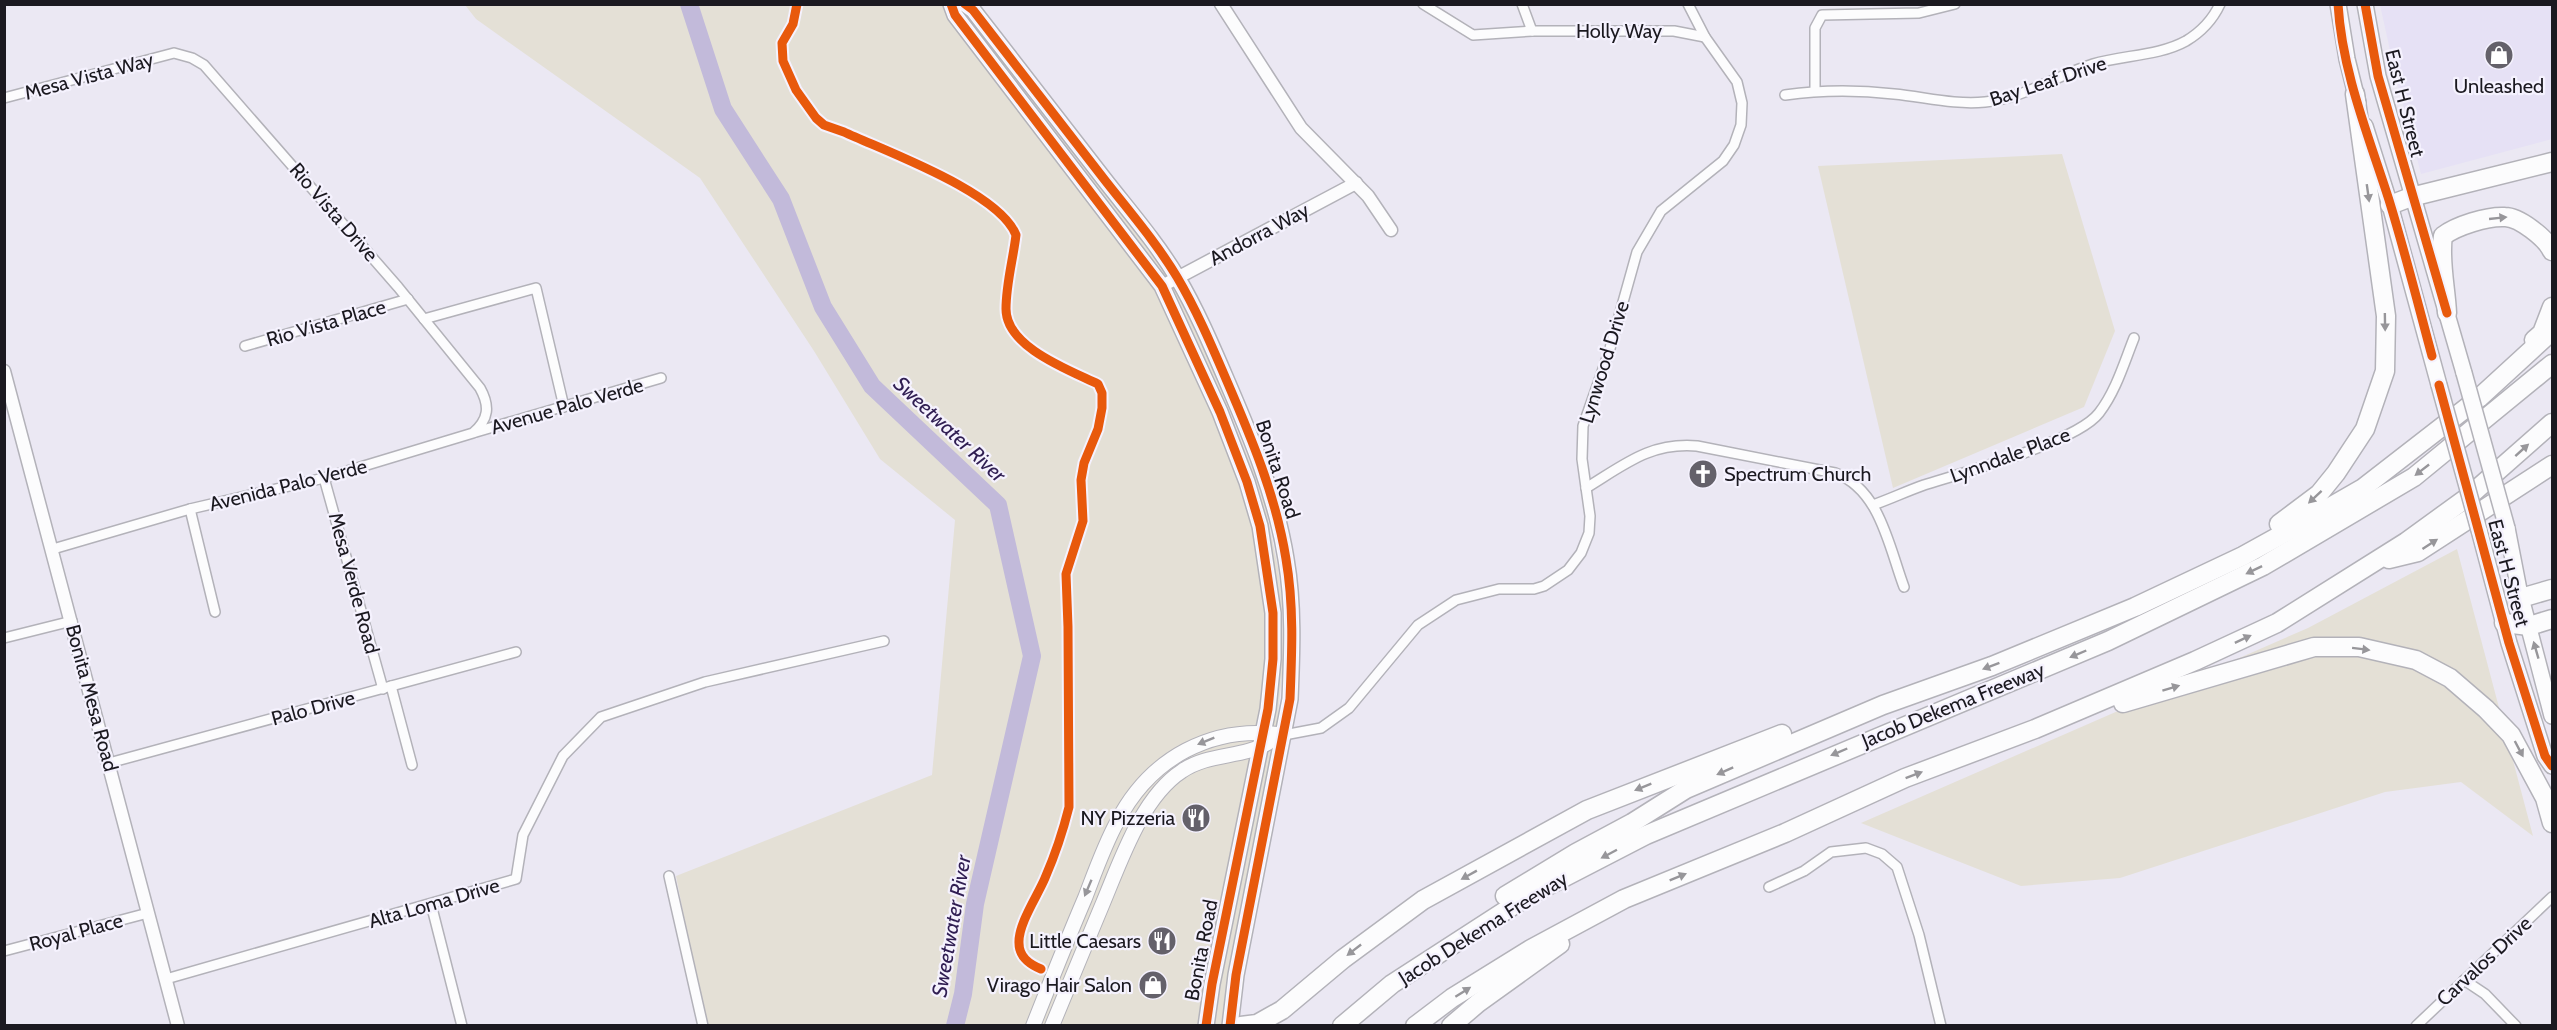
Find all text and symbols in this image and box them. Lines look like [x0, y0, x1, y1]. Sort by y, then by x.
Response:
street label: Holly Way [1576, 19, 1662, 43]
shop icon: Unleashed [2483, 39, 2515, 71]
street label: Mesa Vista Way [22, 47, 156, 105]
street label: East H Street [2380, 47, 2430, 160]
street label: Bay Leaf Drive [1987, 51, 2109, 111]
place label: Unleashed [2454, 74, 2544, 98]
street label: Rio Vista Drive [285, 158, 383, 266]
one-way arrow [2364, 184, 2373, 203]
street label: Andorra Way [1205, 198, 1313, 270]
one-way arrow [2488, 214, 2507, 223]
street label: Rio Vista Place [264, 295, 388, 351]
street label: Lynwood Drive [1574, 298, 1634, 426]
one-way arrow [2381, 313, 2390, 332]
water label: Sweetwater River [889, 371, 1012, 488]
street label: Avenue Palo Verde [488, 373, 646, 439]
street label: Bonita Road [1251, 417, 1305, 521]
street label: Lynndale Place [1947, 422, 2073, 488]
one-way arrow [2514, 444, 2529, 457]
street label: Avenida Palo Verde [207, 454, 369, 516]
church icon: Spectrum Church [1687, 458, 1719, 490]
place label: Spectrum Church [1724, 462, 1871, 486]
one-way arrow [2414, 464, 2429, 476]
one-way arrow [2307, 490, 2322, 504]
street label: Mesa Verde Road [324, 510, 384, 656]
street label: East H Street [2483, 517, 2535, 630]
one-way arrow [2422, 539, 2438, 550]
one-way arrow [2245, 565, 2262, 575]
street label: Bonita Mesa Road [61, 622, 123, 774]
one-way arrow [2234, 634, 2251, 643]
one-way arrow [2531, 641, 2540, 659]
one-way arrow [2351, 644, 2370, 653]
one-way arrow [2069, 649, 2087, 659]
street label: Jacob Dekema Freeway [1857, 657, 2048, 753]
one-way arrow [1982, 661, 2000, 671]
one-way arrow [2162, 683, 2180, 692]
street label: Palo Drive [268, 685, 358, 731]
one-way arrow [1196, 737, 1214, 747]
one-way arrow [2514, 741, 2524, 758]
one-way arrow [1830, 747, 1848, 757]
one-way arrow [1716, 766, 1734, 776]
one-way arrow [1906, 770, 1924, 780]
one-way arrow [1633, 782, 1651, 792]
restaurant icon: NY Pizzeria [1180, 802, 1212, 834]
place label: NY Pizzeria [1081, 806, 1175, 830]
one-way arrow [1601, 849, 1618, 858]
water label: Sweetwater River [926, 852, 976, 999]
street label: Jacob Dekema Freeway [1393, 866, 1572, 990]
one-way arrow [1460, 869, 1477, 879]
one-way arrow [1669, 872, 1687, 882]
street label: Alta Loma Drive [366, 873, 502, 933]
one-way arrow [1083, 880, 1093, 898]
street label: Bonita Road [1179, 897, 1223, 1003]
street label: Royal Place [26, 908, 126, 956]
street label: Carvalos Drive [2432, 911, 2536, 1011]
restaurant icon: Little Caesars [1146, 925, 1178, 957]
place label: Little Caesars [1029, 929, 1141, 953]
one-way arrow [1347, 944, 1362, 956]
shop icon: Virago Hair Salon [1137, 969, 1169, 1001]
place label: Virago Hair Salon [987, 973, 1132, 997]
one-way arrow [1455, 986, 1471, 997]

